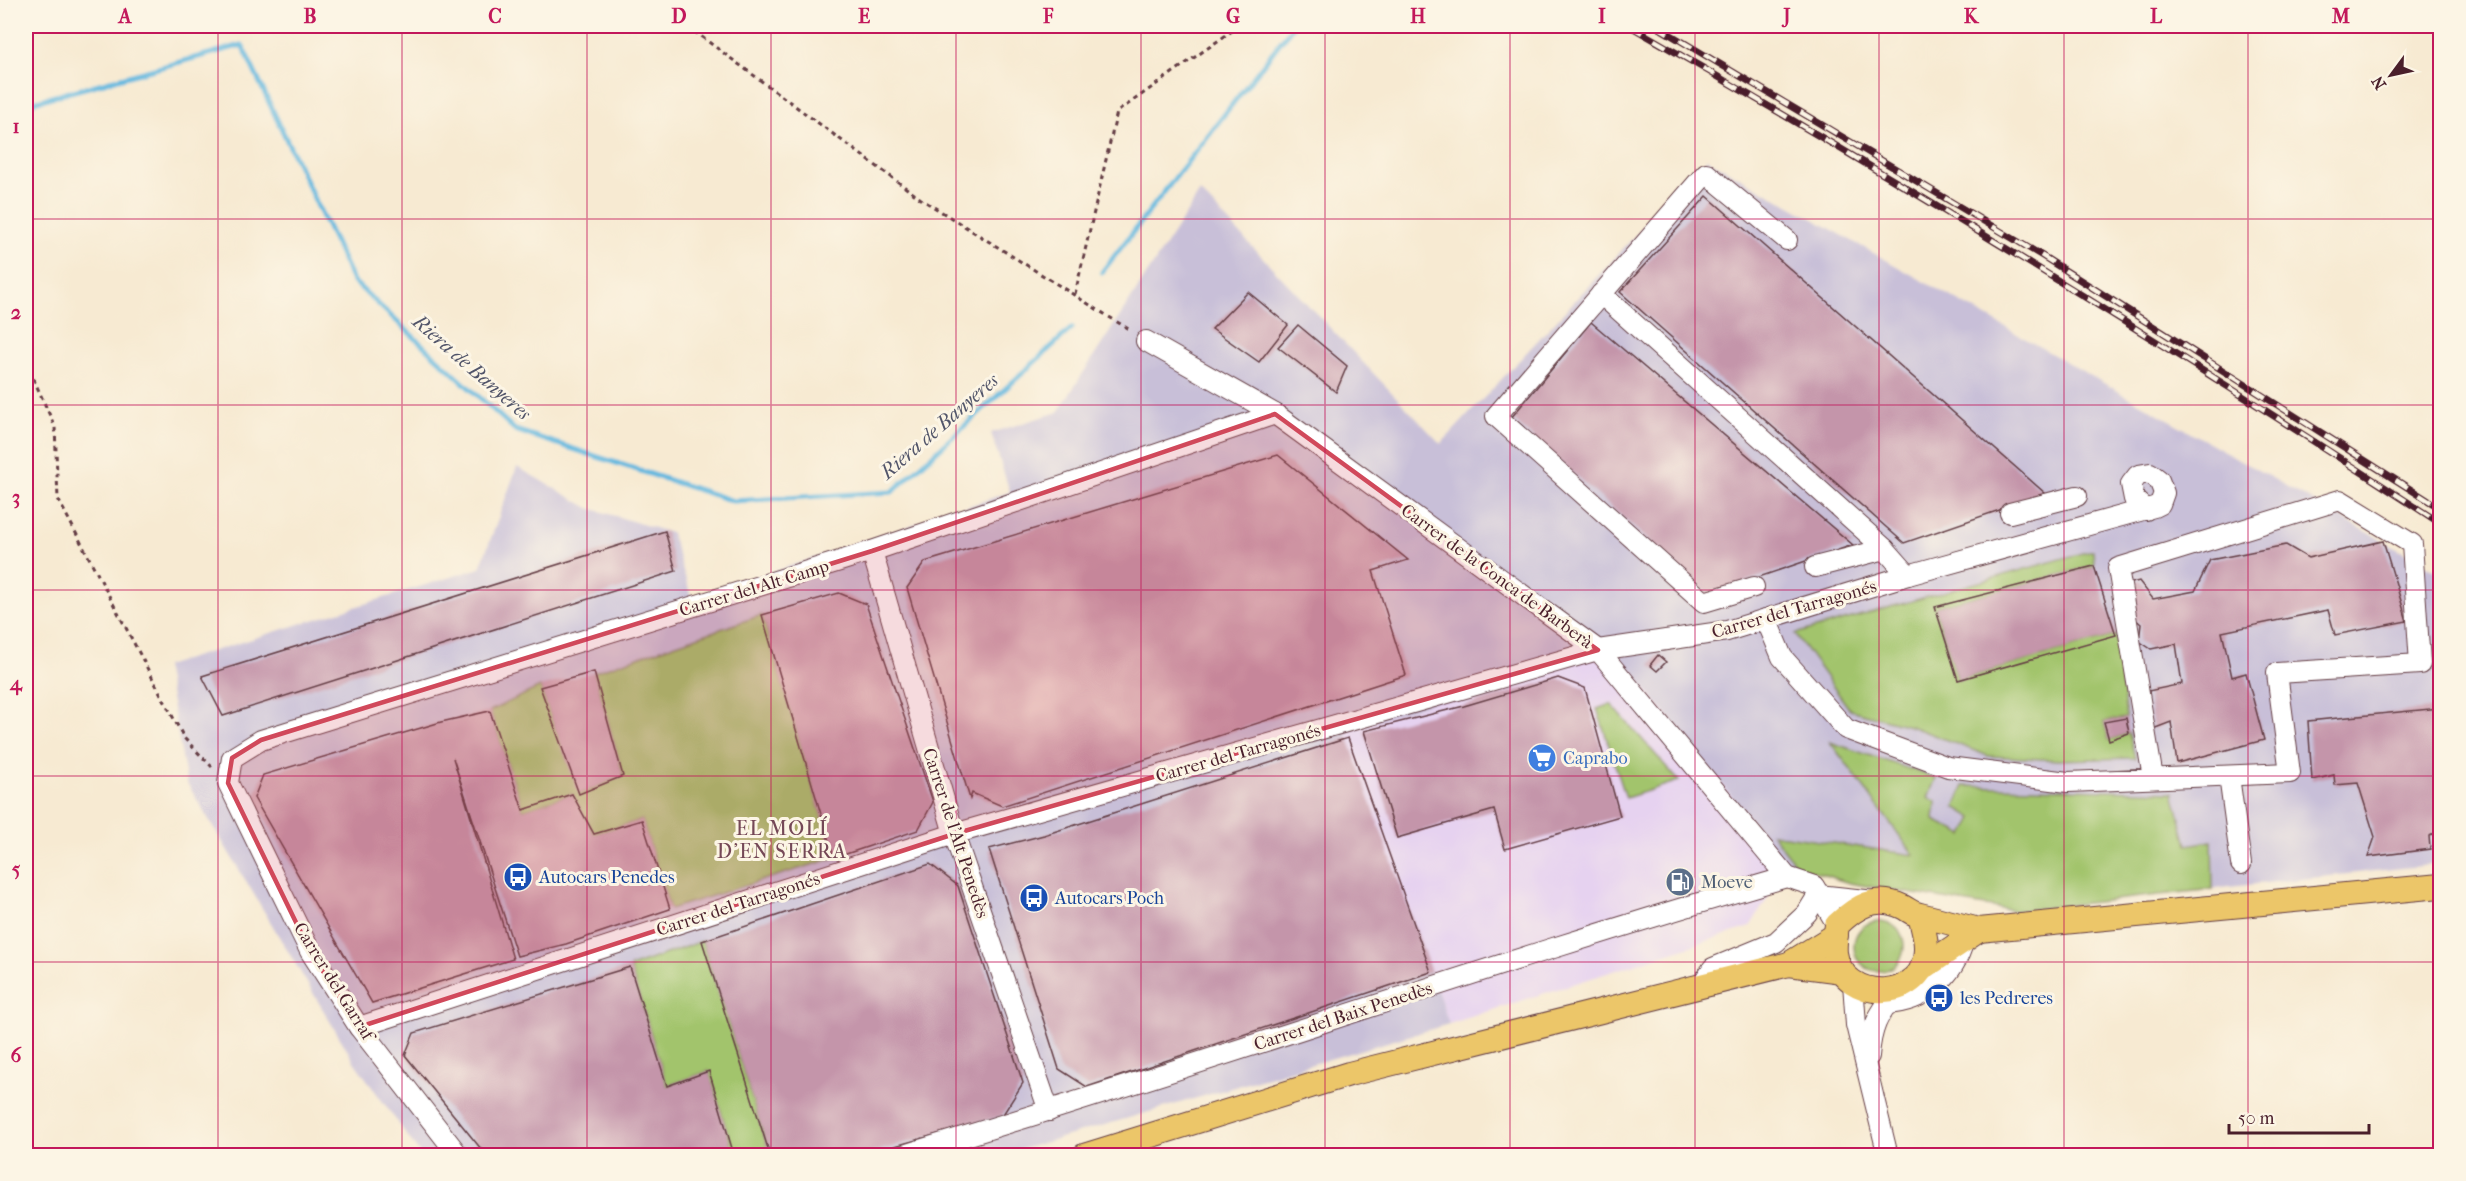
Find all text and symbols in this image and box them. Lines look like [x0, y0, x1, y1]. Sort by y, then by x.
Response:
text: A [117, 5, 133, 28]
text: B [303, 5, 317, 28]
text: C [488, 5, 502, 28]
text: D [671, 5, 687, 28]
text: E [858, 5, 870, 28]
text: F [1042, 5, 1054, 28]
text: G [1226, 5, 1240, 28]
text: H [1410, 5, 1426, 28]
text: I [1598, 5, 1606, 28]
text: J [1781, 5, 1791, 28]
text: K [1964, 5, 1980, 28]
text: L [2150, 5, 2163, 28]
text: M [2331, 5, 2351, 28]
north arrow [2361, 45, 2421, 105]
text: N [2367, 72, 2390, 93]
text: 1 [12, 115, 20, 138]
text: 2 [11, 301, 21, 324]
water label: Riera de Banyeres [407, 309, 536, 425]
water label: Riera de Banyeres [874, 368, 1004, 485]
text: 3 [12, 486, 20, 509]
street label: Carrer de la Conca de Barberà [1397, 500, 1597, 653]
street label: Carrer del Alt Camp [677, 556, 832, 621]
street label: Carrer del Tarragonés [1709, 576, 1879, 643]
text: 4 [9, 672, 23, 696]
street label: Carrer del Tarragonés [1153, 720, 1323, 787]
supermarket icon: Caprabo [1526, 742, 1558, 774]
street label: Carrer de l'Alt Penedès [918, 746, 993, 921]
place label: Caprabo [1563, 748, 1628, 769]
district label: EL MOLÍ D'EN SERRA [717, 816, 847, 863]
text: 5 [12, 858, 21, 881]
bus stop icon: Autocars Penedes [502, 861, 534, 893]
fuel station icon: Moeve [1664, 866, 1696, 898]
place label: Autocars Penedes [538, 867, 675, 888]
street label: Carrer del Tarragonés [654, 868, 823, 941]
place label: Moeve [1701, 872, 1753, 893]
bus stop icon: Autocars Poch [1018, 882, 1050, 914]
place label: Autocars Poch [1054, 888, 1164, 909]
street label: Carrer del Garraf [289, 919, 380, 1047]
street label: Carrer del Baix Penedès [1251, 978, 1435, 1055]
bus stop icon: les Pedreres [1923, 982, 1955, 1014]
place label: les Pedreres [1959, 988, 2053, 1009]
text: 6 [11, 1044, 23, 1067]
scale bar [2229, 1097, 2368, 1135]
text: 50 m [2238, 1108, 2275, 1129]

